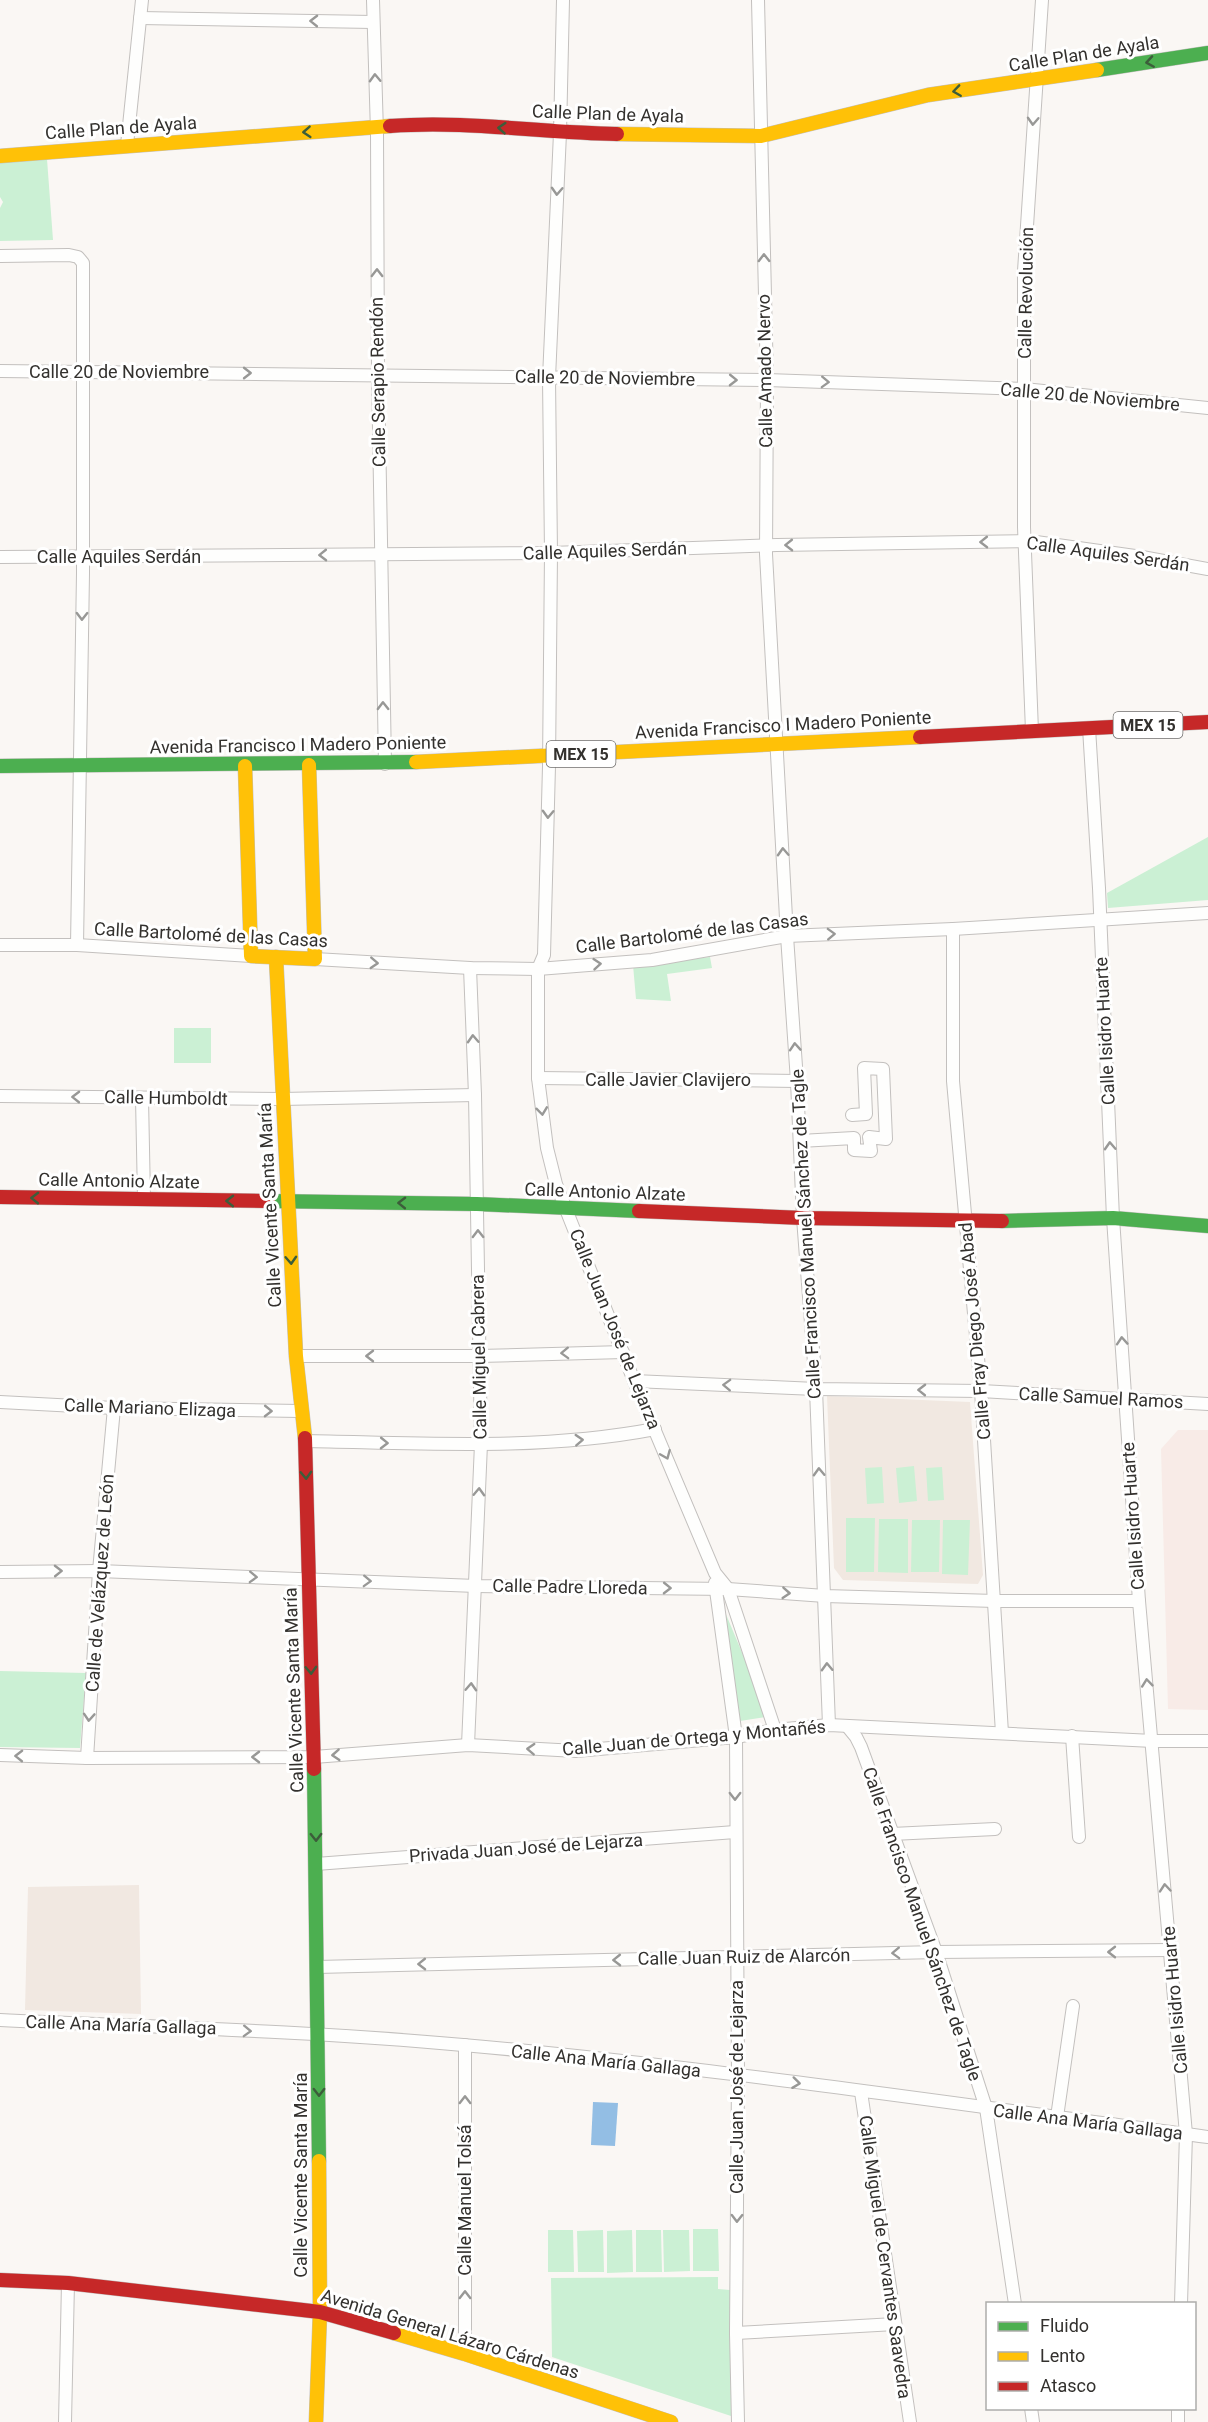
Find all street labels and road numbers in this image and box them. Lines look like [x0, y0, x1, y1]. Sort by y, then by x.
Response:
street label: Calle Plan de Ayala [1007, 31, 1161, 76]
street label: Calle Plan de Ayala [532, 100, 684, 127]
street label: Calle Plan de Ayala [44, 112, 198, 143]
street label: Calle Revolución [1014, 227, 1037, 359]
street label: Calle Amado Nervo [753, 294, 776, 448]
street label: Calle Serapio Rendón [366, 297, 389, 467]
street label: Calle 20 de Noviembre [29, 361, 209, 382]
street label: Calle 20 de Noviembre [515, 365, 695, 390]
street label: Calle 20 de Noviembre [999, 378, 1181, 415]
street label: Calle Aquiles Serdán [1025, 532, 1191, 575]
street label: Calle Aquiles Serdán [523, 537, 687, 564]
street label: Calle Aquiles Serdán [37, 546, 201, 567]
street label: Avenida Francisco I Madero Poniente [634, 706, 932, 743]
road number: MEX 15 [1114, 712, 1182, 738]
street label: Avenida Francisco I Madero Poniente [150, 731, 446, 758]
road number: MEX 15 [546, 741, 616, 767]
street label: Calle Bartolomé de las Casas [574, 908, 809, 957]
street label: Calle Bartolomé de las Casas [94, 918, 329, 951]
street label: Calle Isidro Huarte [1090, 956, 1119, 1106]
street label: Calle Francisco Manuel Sánchez de Tagle [786, 1068, 825, 1400]
street label: Calle Javier Clavijero [585, 1069, 751, 1090]
street label: Calle Humboldt [104, 1086, 228, 1109]
street label: Calle Vicente Santa María [254, 1102, 285, 1308]
street label: Calle Antonio Alzate [38, 1169, 200, 1192]
street label: Calle Antonio Alzate [524, 1178, 686, 1205]
street label: Calle Fray Diego José Abad [955, 1221, 994, 1441]
street label: Calle Juan José de Lejarza [566, 1226, 665, 1432]
street label: Calle Miguel Cabrera [467, 1274, 490, 1440]
street label: Calle Samuel Ramos [1018, 1383, 1184, 1412]
street label: Calle Mariano Elizaga [64, 1394, 236, 1421]
street label: Calle Isidro Huarte [1117, 1441, 1148, 1591]
street label: Calle de Velázquez de León [81, 1473, 118, 1693]
street label: Calle Padre Lloreda [492, 1575, 648, 1598]
street label: Calle Vicente Santa María [279, 1587, 308, 1793]
street label: Calle Juan de Ortega y Montañés [561, 1716, 827, 1759]
street label: Calle Francisco Manuel Sánchez de Tagle [859, 1764, 986, 2084]
street label: Privada Juan José de Lejarza [408, 1829, 644, 1866]
street label: Calle Isidro Huarte [1158, 1925, 1191, 2075]
street label: Calle Juan Ruiz de Alarcón [637, 1944, 851, 1969]
street label: Calle Juan José de Lejarza [726, 1980, 747, 2194]
street label: Calle Ana María Gallaga [25, 2011, 217, 2038]
street label: Calle Ana María Gallaga [510, 2040, 702, 2081]
street label: Calle Vicente Santa María [290, 2072, 311, 2278]
street label: Calle Ana María Gallaga [992, 2099, 1184, 2144]
street label: Calle Miguel de Cervantes Saavedra [855, 2114, 916, 2400]
street label: Calle Manuel Tolsá [454, 2124, 475, 2276]
street label: Avenida General Lázaro Cárdenas [319, 2284, 582, 2383]

